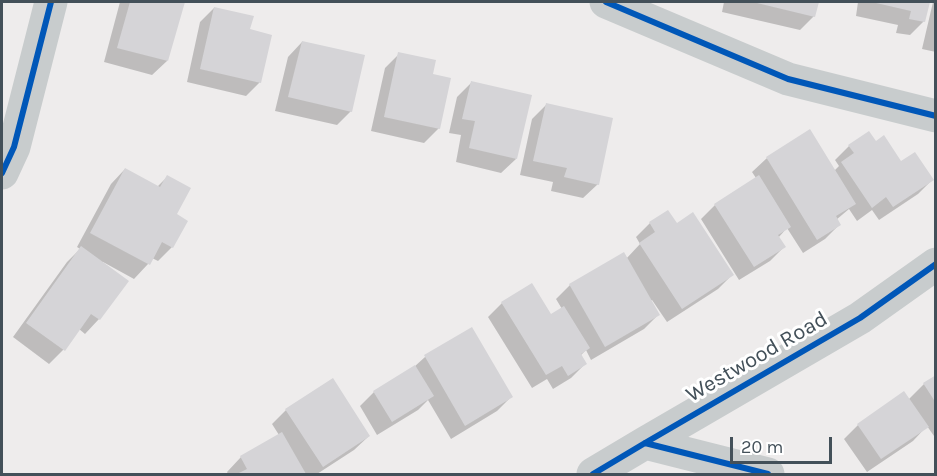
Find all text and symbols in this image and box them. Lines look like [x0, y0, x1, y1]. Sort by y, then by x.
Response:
street label: Westwood Road [682, 306, 832, 408]
scale bar [733, 425, 835, 463]
text: 20 m [741, 436, 783, 458]

